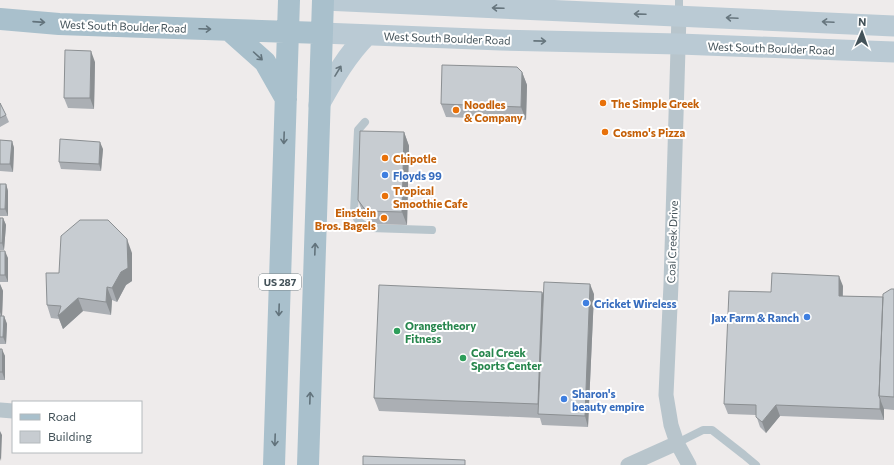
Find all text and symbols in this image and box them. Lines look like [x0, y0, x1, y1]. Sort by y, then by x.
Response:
one-way arrow [492, 4, 505, 11]
one-way arrow [634, 10, 647, 17]
north arrow [842, 12, 882, 52]
one-way arrow [726, 14, 739, 21]
text: N [858, 15, 867, 28]
street label: West South Boulder Road [59, 17, 187, 35]
one-way arrow [32, 19, 45, 26]
one-way arrow [822, 19, 835, 26]
one-way arrow [198, 25, 211, 33]
street label: West South Boulder Road [383, 29, 511, 47]
one-way arrow [533, 37, 546, 45]
street label: West South Boulder Road [707, 39, 835, 57]
one-way arrow [253, 51, 263, 60]
one-way arrow [334, 66, 342, 77]
place label: The Simple Greek [611, 97, 700, 110]
place label: Noodles & Company [464, 98, 523, 124]
marker: The Simple Greek [598, 98, 608, 108]
marker: Noodles & Company [451, 105, 461, 115]
place label: Cosmo's Pizza [613, 126, 686, 139]
marker: Cosmo's Pizza [600, 127, 610, 137]
one-way arrow [281, 131, 288, 144]
place label: Chipotle [393, 152, 437, 165]
marker: Chipotle [380, 153, 390, 163]
place label: Floyds 99 [393, 169, 442, 182]
marker: Floyds 99 [380, 170, 390, 180]
place label: Tropical Smoothie Cafe [393, 184, 468, 210]
marker: Tropical Smoothie Cafe [380, 191, 390, 201]
street label: Coal Creek Drive [664, 200, 680, 284]
place label: Einstein Bros. Bagels [315, 206, 376, 232]
marker: Einstein Bros. Bagels [379, 213, 389, 223]
one-way arrow [311, 243, 319, 256]
road number: US 287 [259, 274, 301, 290]
place label: Cricket Wireless [594, 297, 677, 310]
marker: Cricket Wireless [581, 298, 591, 308]
one-way arrow [275, 303, 283, 316]
place label: Jax Farm & Ranch [711, 311, 799, 325]
marker: Jax Farm & Ranch [802, 312, 812, 322]
place label: Orangetheory Fitness [405, 319, 476, 345]
marker: Orangetheory Fitness [392, 326, 402, 336]
place label: Coal Creek Sports Center [471, 346, 542, 372]
marker: Coal Creek Sports Center [458, 353, 468, 363]
place label: Sharon's beauty empire [572, 387, 645, 413]
one-way arrow [306, 392, 314, 405]
marker: Sharon's beauty empire [559, 394, 569, 404]
legend [12, 401, 142, 453]
text: Road [48, 409, 76, 423]
text: Building [48, 429, 92, 443]
one-way arrow [271, 433, 278, 446]

